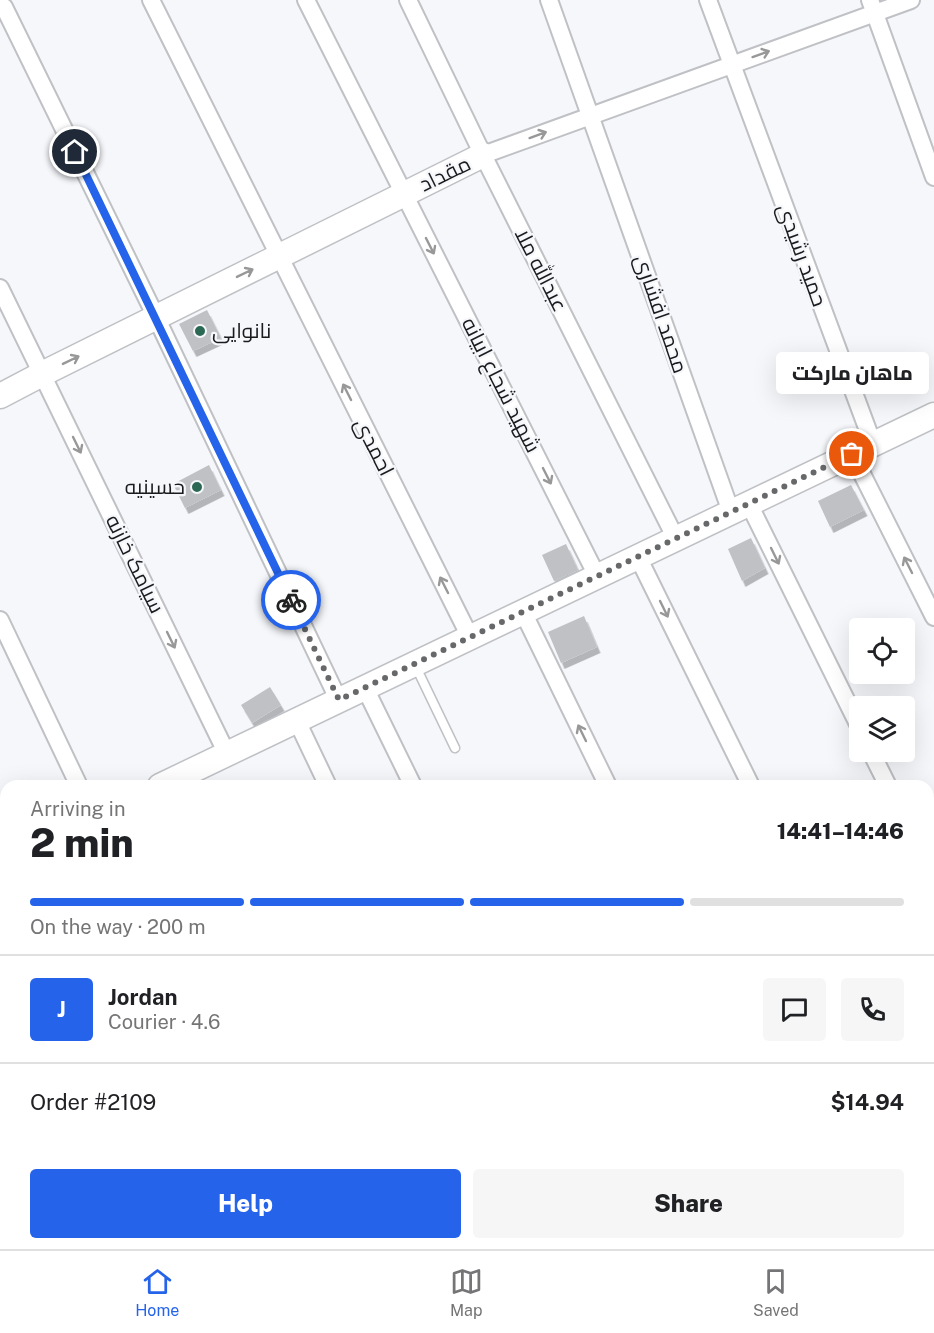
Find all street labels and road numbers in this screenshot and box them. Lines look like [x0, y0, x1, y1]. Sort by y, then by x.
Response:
street label: مقداد [415, 150, 474, 197]
street label: حمید رشیدی [771, 200, 833, 310]
street label: عبدالله ملا [510, 223, 574, 316]
street label: محمد افشاری [629, 251, 693, 377]
street label: شهید شجاع ابیانه [455, 313, 546, 457]
street label: احمدی [348, 414, 400, 480]
street label: سیامک خازنه [101, 510, 170, 617]

